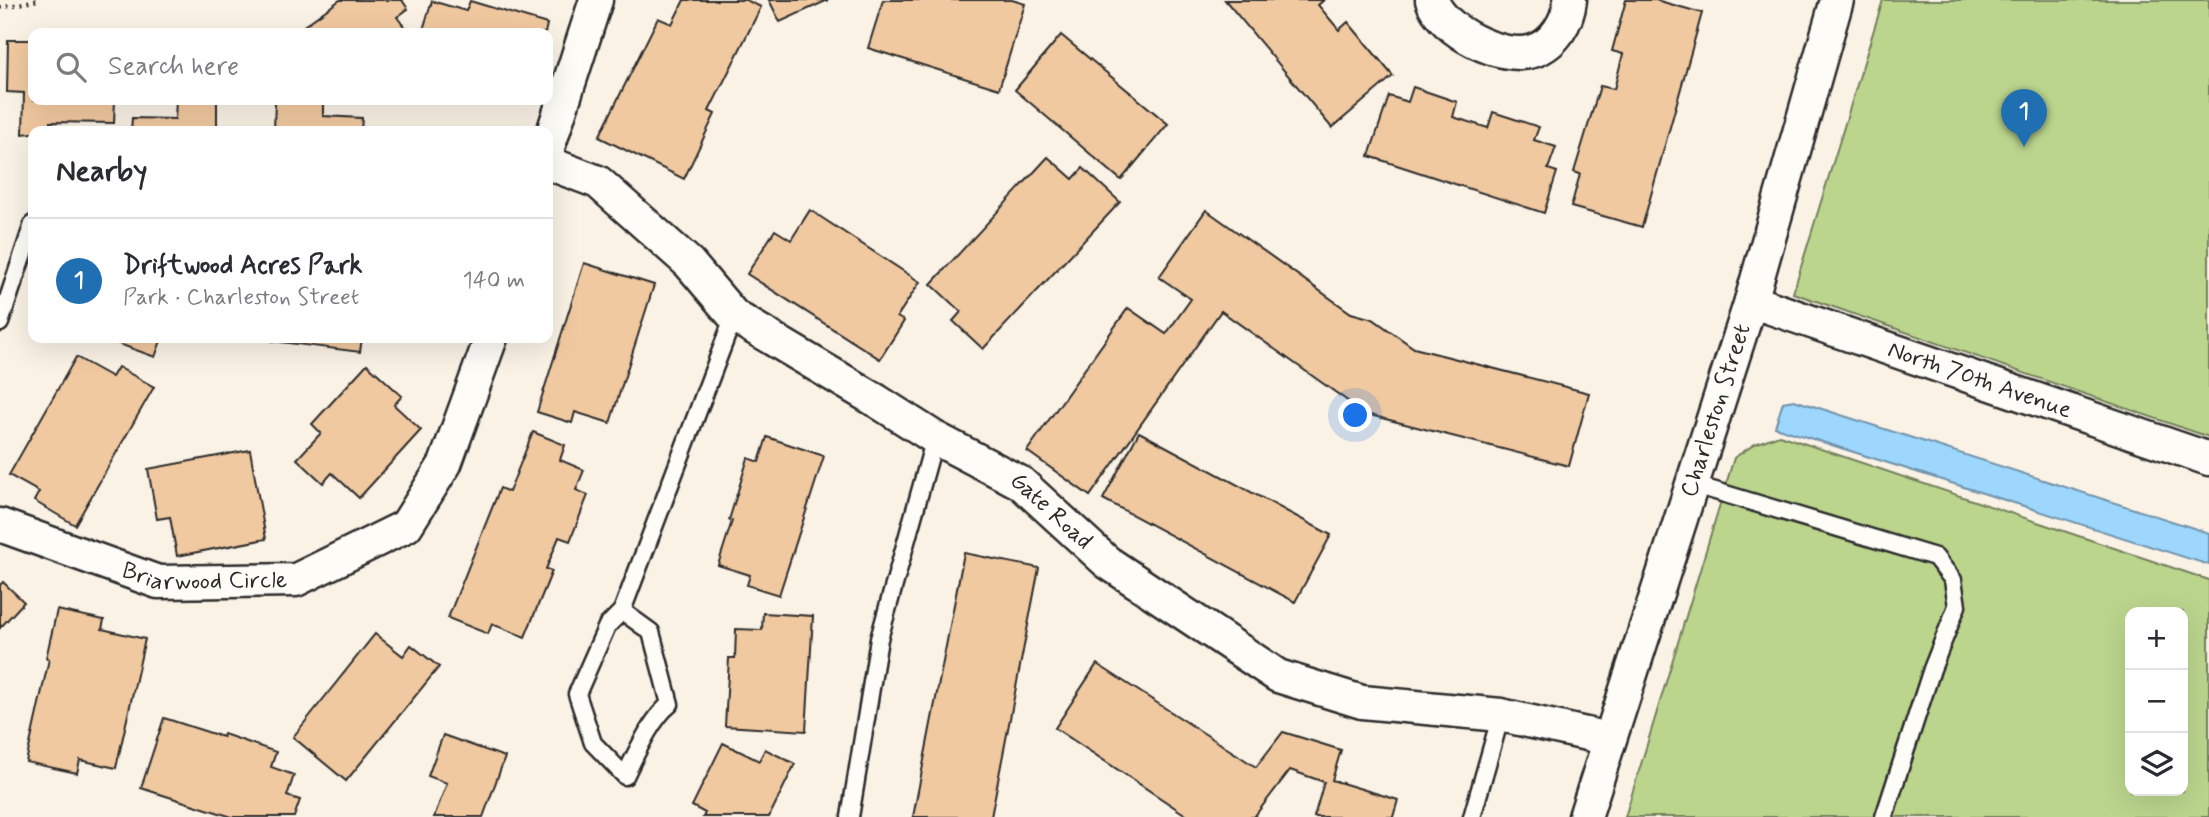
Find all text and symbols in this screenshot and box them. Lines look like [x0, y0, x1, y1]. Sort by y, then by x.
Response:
search box [28, 28, 553, 105]
icon: search [52, 48, 90, 86]
text: Search here [108, 50, 239, 84]
pin: 1 [2001, 89, 2047, 147]
text: Nearby [56, 152, 147, 191]
text: Driftwood Acres Park [123, 249, 363, 283]
text: 1 [74, 266, 84, 296]
text: 140 m [462, 266, 525, 296]
text: Park · Charleston Street [123, 283, 359, 313]
street label: Charleston Street [1673, 320, 1758, 501]
street label: North 70th Avenue [1884, 334, 2076, 426]
your location [1338, 398, 1372, 432]
street label: Gate Road [1005, 465, 1099, 557]
street label: Briarwood Circle [118, 555, 287, 598]
map controls [2125, 607, 2188, 796]
button: + [2125, 607, 2188, 670]
button: − [2125, 670, 2188, 733]
button: layers [2125, 733, 2188, 796]

